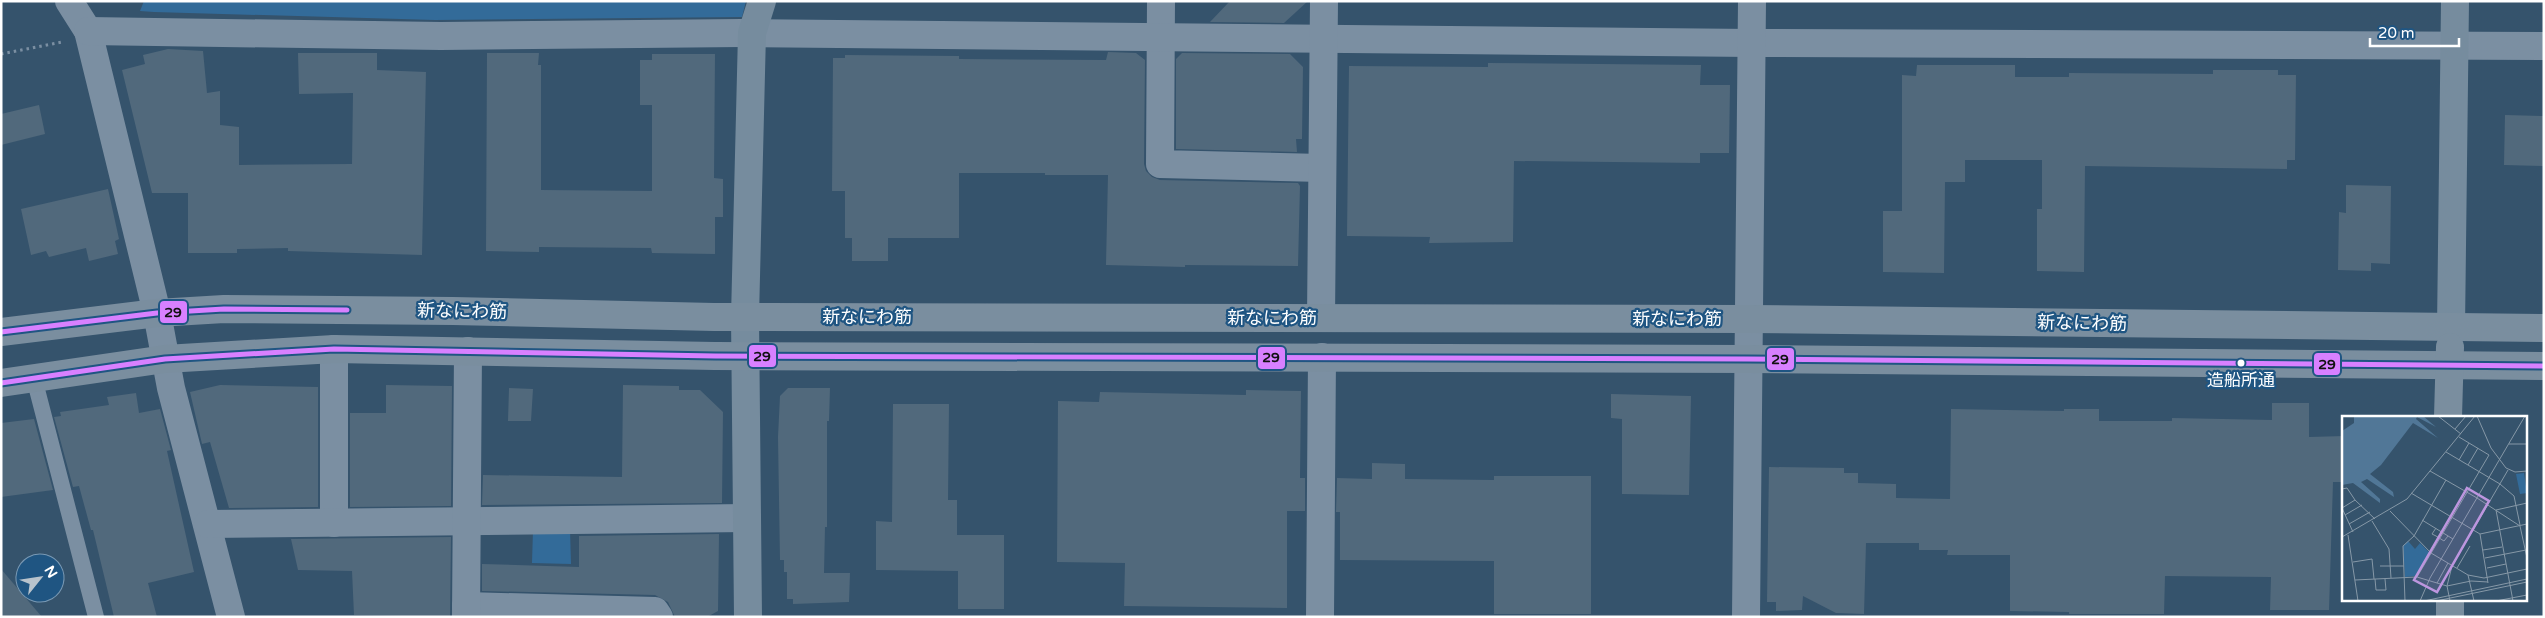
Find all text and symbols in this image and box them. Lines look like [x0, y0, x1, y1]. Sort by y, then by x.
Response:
scale bar [2370, 15, 2459, 47]
text: 20 m [2378, 24, 2415, 42]
street label: 新なにわ筋 [417, 299, 507, 323]
line badge: 29 [159, 300, 188, 324]
text: 29 [164, 304, 182, 321]
street label: 新なにわ筋 [822, 306, 912, 328]
street label: 新なにわ筋 [1227, 307, 1317, 329]
street label: 新なにわ筋 [1632, 308, 1722, 330]
street label: 新なにわ筋 [2037, 311, 2127, 335]
line badge: 29 [748, 344, 777, 368]
line badge: 29 [1257, 346, 1286, 370]
line badge: 29 [1766, 347, 1795, 371]
text: 29 [753, 348, 771, 365]
text: 29 [1262, 349, 1280, 366]
text: 29 [1771, 351, 1789, 368]
line badge: 29 [2313, 352, 2341, 376]
text: 29 [2318, 356, 2336, 373]
marker: 造船所通 [2236, 358, 2246, 368]
place label: 造船所通 [2207, 370, 2275, 391]
inset map [2342, 416, 2528, 600]
north arrow [15, 553, 65, 603]
text: N [41, 563, 61, 581]

